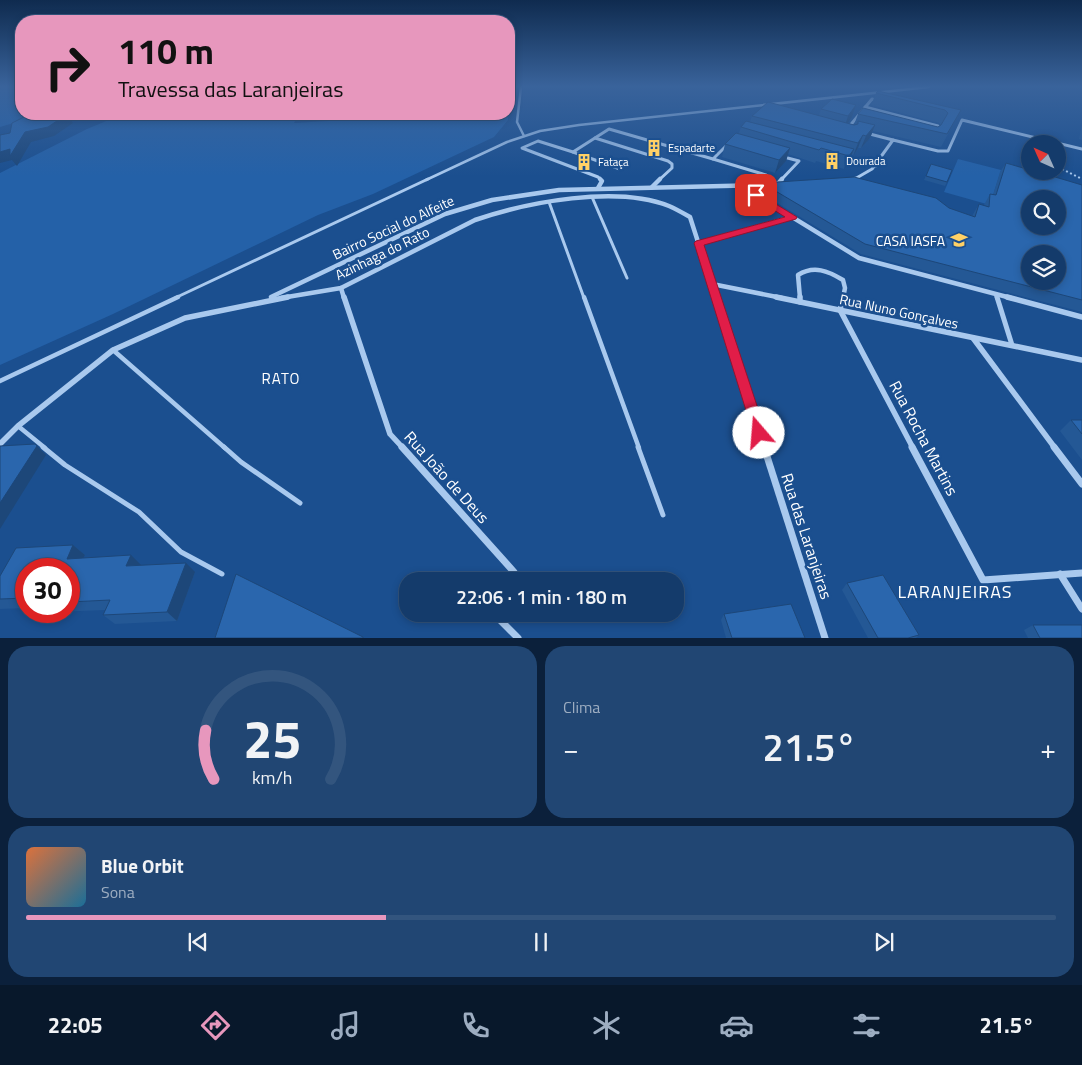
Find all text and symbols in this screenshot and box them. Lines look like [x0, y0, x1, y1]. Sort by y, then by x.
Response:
text: 110 m [118, 24, 214, 78]
icon: right [35, 35, 100, 100]
text: Travessa das Laranjeiras [118, 72, 343, 106]
north arrow [1021, 135, 1066, 180]
map controls [1021, 135, 1066, 290]
building icon: Espadarte [644, 138, 664, 158]
place label: Espadarte [668, 140, 716, 156]
building icon: Dourada [822, 151, 842, 171]
building icon: Fataça [574, 152, 594, 172]
place label: Dourada [846, 153, 886, 169]
place label: Fataça [598, 154, 629, 170]
pin [735, 174, 777, 216]
icon: arrive [742, 181, 770, 209]
street label: Bairro Social do Alfeite [329, 190, 457, 264]
button: search [1021, 190, 1066, 235]
street label: Azinhaga do Rato [331, 221, 433, 285]
place label: CASA IASFA [876, 230, 946, 251]
school or university icon: CASA IASFA [949, 230, 969, 250]
button: layers [1021, 245, 1066, 290]
street label: Rua Nuno Gonçalves [838, 288, 960, 334]
district label: RATO [262, 367, 300, 390]
street label: Rua Rocha Martins [884, 376, 964, 500]
position arrow [732, 406, 784, 458]
street label: Rua João de Deus [399, 425, 495, 529]
street label: Rua das Laranjeiras [775, 470, 839, 602]
speed limit sign: 30 [15, 558, 80, 623]
district label: LARANJEIRAS [897, 578, 1013, 605]
text: 22:06 · 1 min · 180 m [456, 582, 627, 611]
text: Clima [563, 695, 600, 719]
text: 25 [243, 699, 302, 778]
text: 21.5° [762, 718, 857, 776]
text: − [563, 727, 579, 770]
text: + [1040, 727, 1056, 770]
text: km/h [252, 764, 293, 791]
text: Blue Orbit [101, 851, 184, 880]
text: Sona [101, 880, 135, 904]
icon: previous [184, 928, 212, 956]
icon: pause [527, 928, 555, 956]
icon: next [870, 928, 898, 956]
text: 22:05 [48, 1008, 103, 1042]
icon: directions [198, 1008, 233, 1043]
icon: music [328, 1008, 363, 1043]
icon: phone [458, 1008, 493, 1043]
icon: climate [589, 1008, 624, 1043]
icon: car [719, 1008, 754, 1043]
icon: filters [849, 1008, 884, 1043]
text: 21.5° [979, 1008, 1034, 1042]

